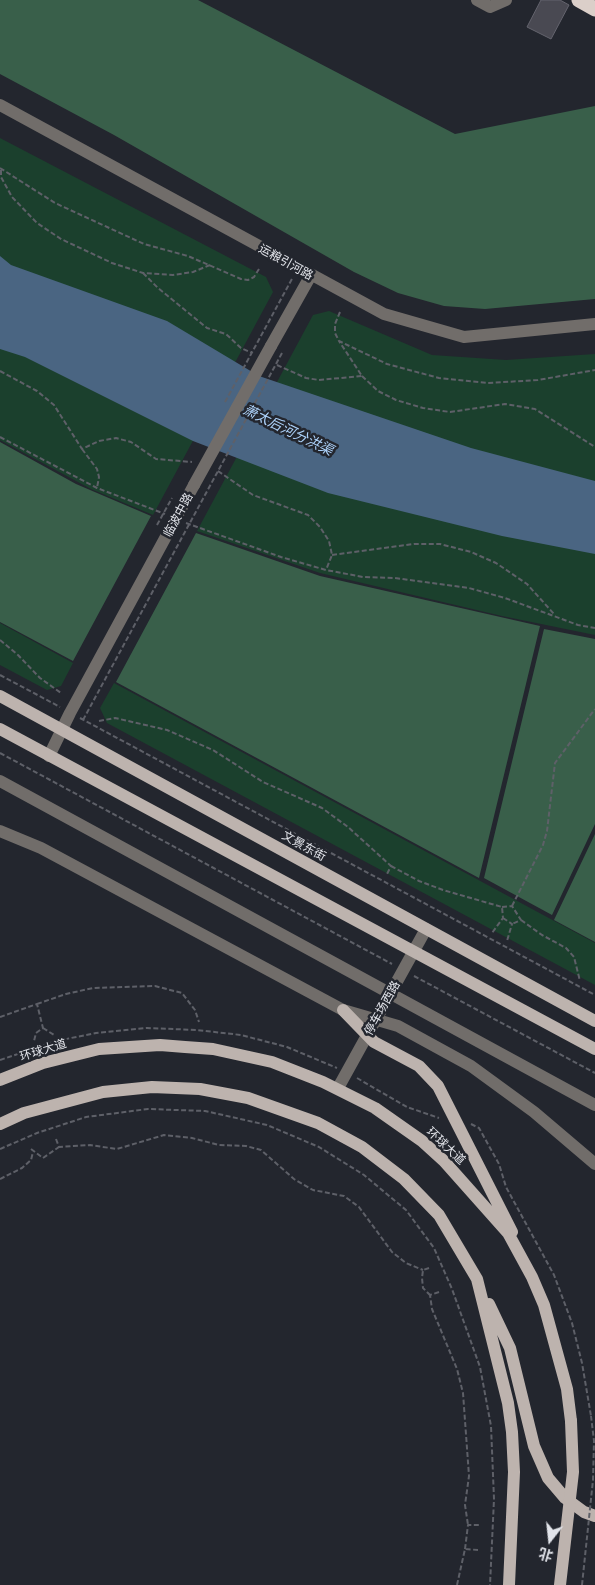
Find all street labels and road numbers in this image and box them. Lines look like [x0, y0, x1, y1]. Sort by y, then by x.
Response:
street label: 运粮引河路 [256, 241, 316, 283]
street label: 临波中路 [160, 490, 196, 540]
street label: 文景东街 [280, 828, 328, 864]
street label: 停车场西路 [361, 978, 403, 1038]
street label: 环球大道 [18, 1036, 68, 1064]
street label: 环球大道 [424, 1124, 468, 1168]

